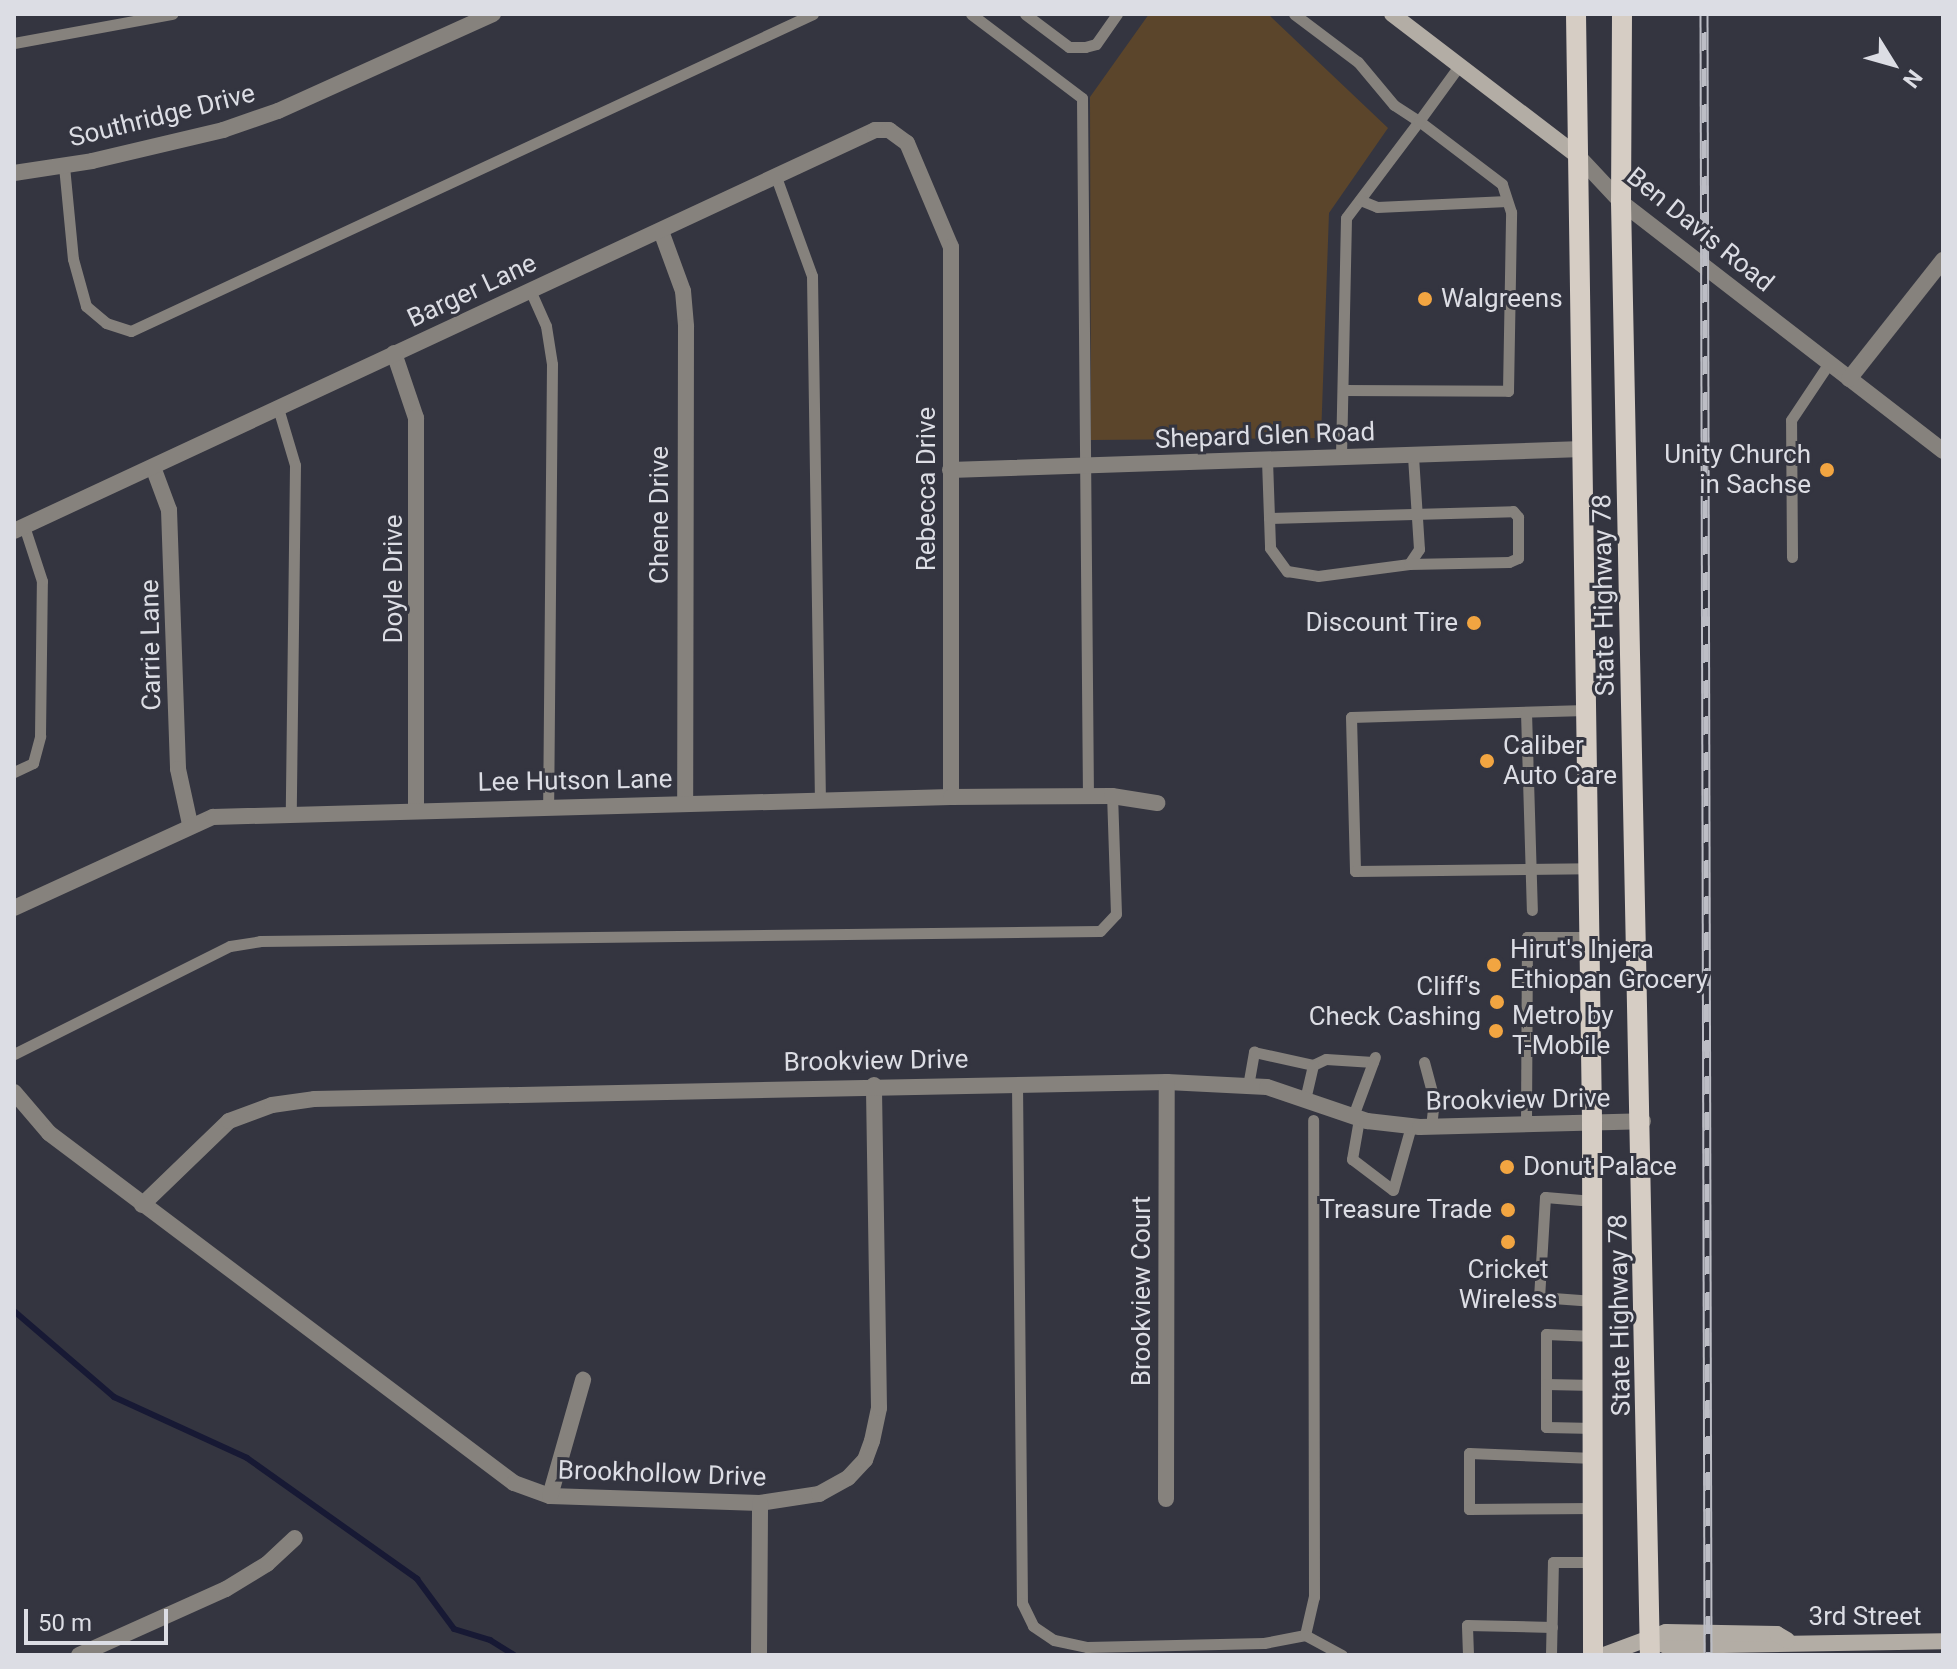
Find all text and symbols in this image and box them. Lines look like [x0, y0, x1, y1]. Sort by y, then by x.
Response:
north arrow [1853, 24, 1933, 104]
text: N [1898, 65, 1927, 92]
street label: Southridge Drive [66, 78, 258, 154]
street label: Ben Davis Road [1620, 161, 1780, 299]
street label: Barger Lane [402, 248, 542, 334]
place label: Walgreens [1441, 283, 1563, 315]
marker: Walgreens [1416, 290, 1434, 308]
street label: Rebecca Drive [911, 407, 943, 571]
street label: Shepard Glen Road [1154, 417, 1376, 455]
place label: Unity Church in Sachse [1664, 439, 1811, 500]
street label: Chene Drive [644, 446, 676, 584]
marker: Unity Church in Sachse [1818, 461, 1836, 479]
street label: State Highway 78 [1587, 494, 1621, 696]
street label: Doyle Drive [378, 515, 410, 643]
street label: Carrie Lane [134, 579, 168, 711]
place label: Discount Tire [1305, 607, 1458, 639]
marker: Discount Tire [1465, 614, 1483, 632]
place label: Caliber Auto Care [1503, 730, 1617, 792]
marker: Caliber Auto Care [1478, 752, 1496, 770]
street label: Lee Hutson Lane [477, 764, 673, 798]
place label: Hirut's Injera Ethiopan Grocery [1510, 934, 1708, 996]
marker: Hirut's Injera Ethiopan Grocery [1485, 956, 1503, 974]
place label: Cliff's Check Cashing [1309, 971, 1481, 1032]
marker: Cliff's Check Cashing [1488, 993, 1506, 1011]
place label: Metro by T-Mobile [1512, 1000, 1614, 1062]
marker: Metro by T-Mobile [1487, 1022, 1505, 1040]
street label: Brookview Drive [783, 1044, 969, 1078]
street label: Brookview Drive [1425, 1083, 1611, 1117]
place label: Donut Palace [1523, 1151, 1677, 1183]
marker: Donut Palace [1498, 1158, 1516, 1176]
place label: Treasure Trade [1319, 1194, 1492, 1226]
street label: Brookview Court [1126, 1196, 1158, 1386]
marker: Treasure Trade [1499, 1201, 1517, 1219]
street label: State Highway 78 [1603, 1214, 1637, 1416]
marker: Cricket Wireless [1499, 1233, 1517, 1251]
place label: Cricket Wireless [1459, 1254, 1557, 1316]
street label: Brookhollow Drive [557, 1455, 767, 1493]
scale bar [28, 1593, 172, 1643]
street label: 3rd Street [1809, 1601, 1921, 1633]
text: 50 m [38, 1609, 92, 1637]

